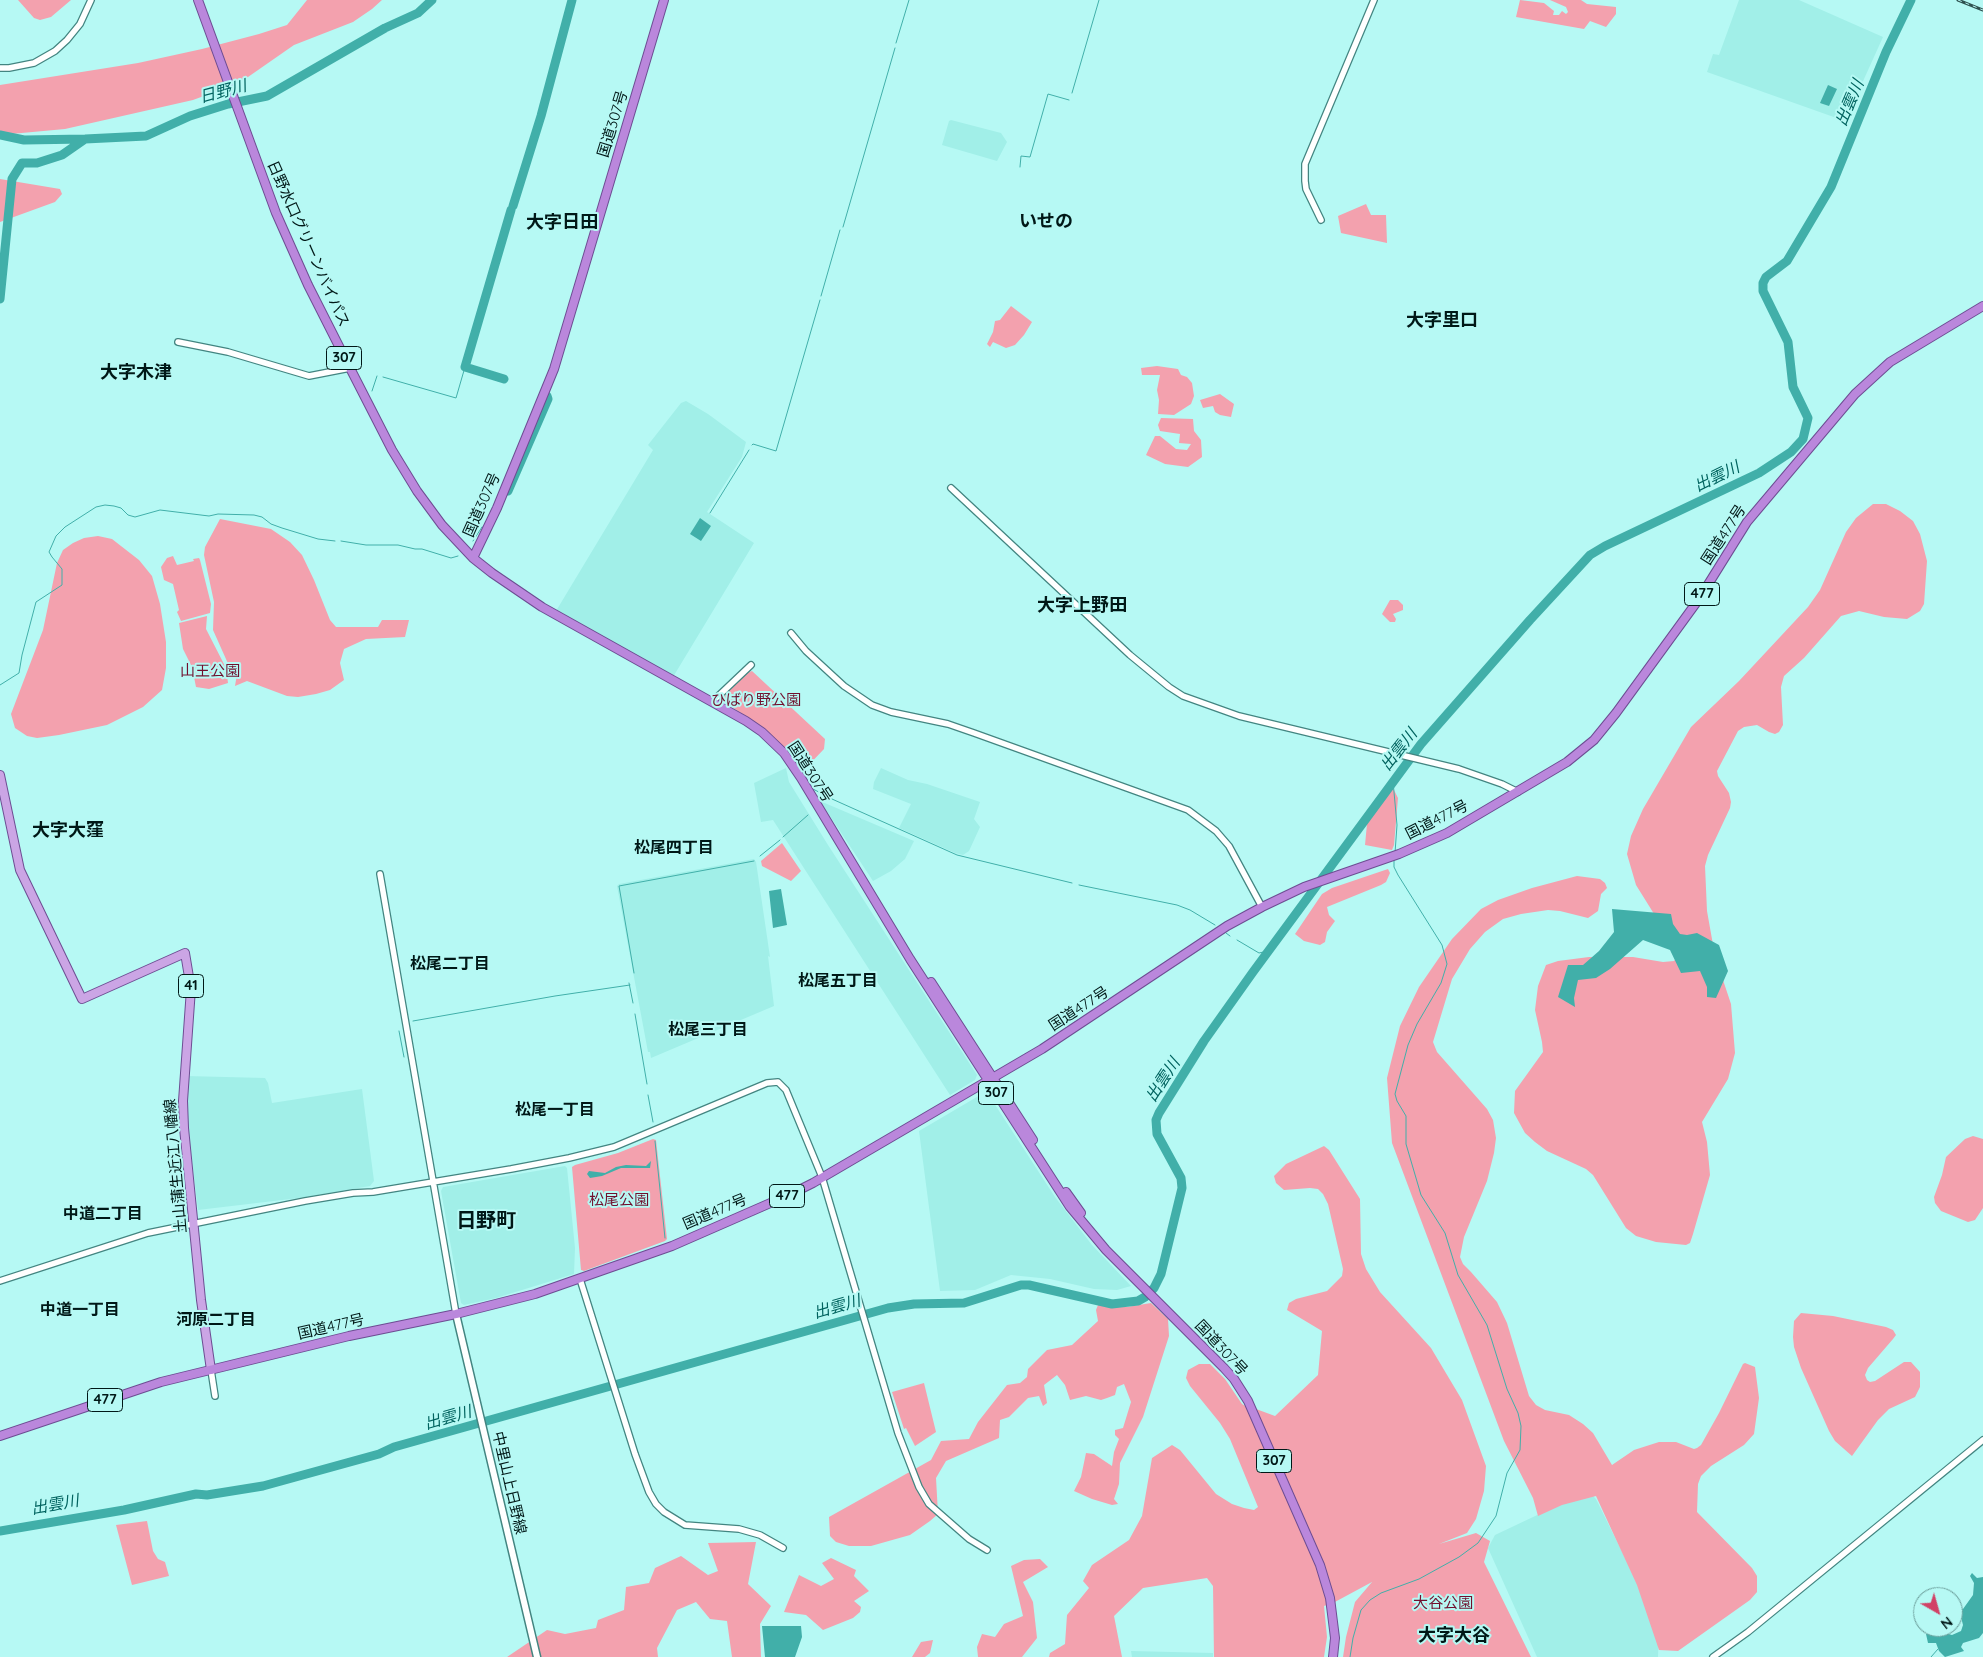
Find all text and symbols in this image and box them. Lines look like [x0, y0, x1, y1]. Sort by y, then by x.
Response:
water label: 日野川 [197, 77, 249, 107]
water label: 出雲川 [1832, 77, 1868, 129]
street label: 国道307号 [594, 89, 632, 159]
street label: 日野水口グリーンバイパス [263, 158, 353, 330]
district label: いせの [1019, 211, 1073, 233]
district label: 大字日田 [526, 212, 598, 234]
district label: 大字里口 [1406, 310, 1478, 332]
road number: 307 [326, 346, 362, 369]
district label: 大字木津 [100, 362, 172, 384]
water label: 出雲川 [1691, 458, 1743, 496]
street label: 国道307号 [460, 470, 504, 540]
street label: 国道477号 [1698, 502, 1750, 568]
road number: 477 [1684, 582, 1720, 606]
district label: 大字上野田 [1037, 595, 1127, 617]
park label: 山王公園 [180, 662, 240, 680]
park label: ひばり野公園 [711, 691, 801, 709]
water label: 出雲川 [1377, 725, 1421, 775]
street label: 国道307号 [784, 738, 836, 806]
street label: 国道477号 [1403, 797, 1471, 843]
district label: 大字大窪 [32, 820, 104, 842]
district label: 松尾四丁目 [634, 838, 714, 858]
district label: 松尾二丁目 [410, 954, 490, 974]
district label: 松尾五丁目 [798, 971, 878, 991]
road number: 41 [178, 974, 204, 998]
street label: 国道477号 [1046, 983, 1112, 1035]
district label: 松尾三丁目 [668, 1020, 748, 1040]
water label: 出雲川 [1142, 1055, 1184, 1105]
road number: 307 [978, 1082, 1014, 1104]
street label: 土山蒲生近江八幡線 [161, 1098, 191, 1234]
district label: 松尾一丁目 [515, 1100, 595, 1120]
road number: 477 [770, 1184, 804, 1208]
street label: 国道477号 [680, 1190, 750, 1234]
park label: 松尾公園 [589, 1191, 649, 1209]
district label: 中道二丁目 [63, 1204, 143, 1224]
district label: 日野町 [456, 1209, 516, 1233]
water label: 出雲川 [811, 1291, 863, 1323]
district label: 中道一丁目 [40, 1300, 120, 1320]
district label: 河原二丁目 [176, 1310, 256, 1330]
street label: 国道477号 [296, 1311, 366, 1343]
street label: 国道307号 [1191, 1317, 1251, 1379]
road number: 477 [88, 1388, 122, 1412]
water label: 出雲川 [422, 1402, 474, 1434]
street label: 中里山上日野線 [488, 1430, 530, 1536]
road number: 307 [1256, 1450, 1292, 1472]
water label: 出雲川 [30, 1491, 80, 1519]
north arrow [1913, 1587, 1963, 1637]
park label: 大谷公園 [1413, 1594, 1473, 1612]
text: N [1937, 1613, 1956, 1633]
district label: 大字大谷 [1418, 1625, 1490, 1647]

